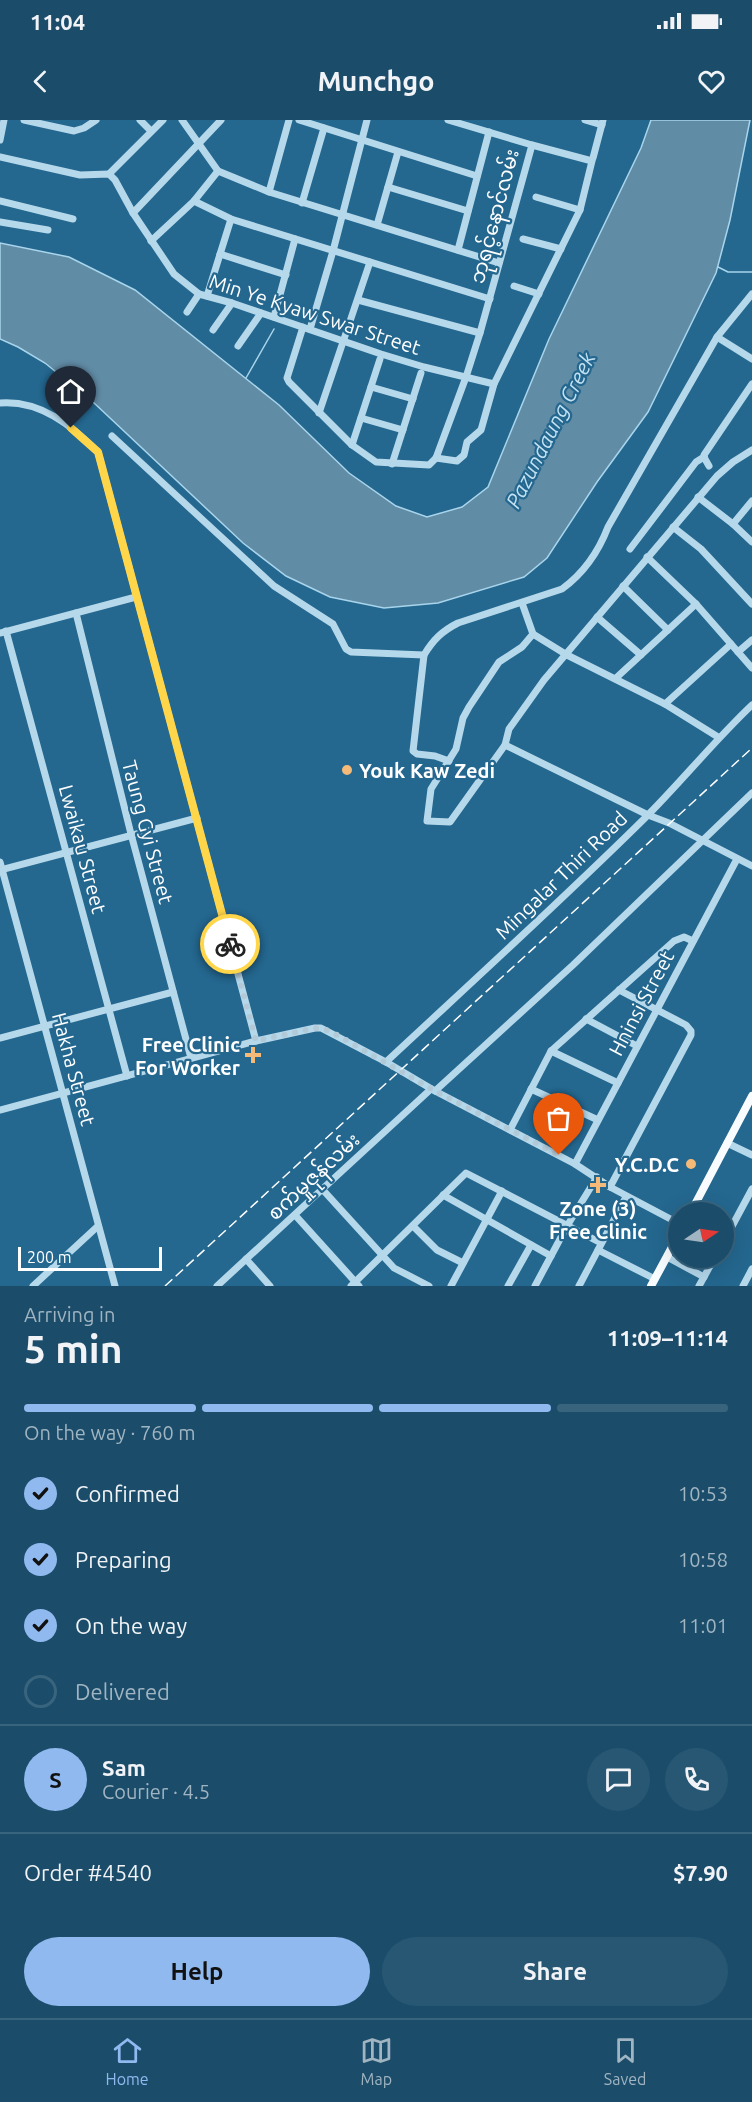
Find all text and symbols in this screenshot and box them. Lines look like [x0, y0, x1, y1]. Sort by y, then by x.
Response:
text: 11:04 [30, 9, 85, 34]
icon: back [24, 65, 57, 98]
icon: heart [695, 65, 728, 98]
text: Munchgo [318, 66, 434, 96]
street label: ဘုရင့်နောင်လမ်း [463, 146, 529, 287]
street label: Min Ye Kyaw Swar Street [206, 269, 424, 359]
water label: Pazundaung Creek [500, 348, 600, 512]
pin [45, 366, 96, 428]
icon: home [54, 375, 87, 408]
street label: Taung Gyi Street [118, 758, 178, 906]
place label: Youk Kaw Zedi [359, 759, 495, 782]
marker: Youk Kaw Zedi [340, 763, 354, 777]
street label: Lwaikau Street [55, 782, 111, 916]
street label: Mingalar Thiri Road [491, 806, 631, 944]
courier [200, 914, 260, 974]
icon: bike [214, 928, 247, 961]
street label: Hninsi Street [604, 946, 678, 1059]
street label: Hakha Street [48, 1010, 100, 1128]
place label: Free Clinic For Worker [135, 1033, 241, 1079]
marker: Free Clinic For Worker [244, 1046, 262, 1064]
pin [533, 1093, 584, 1155]
icon: bag [542, 1102, 575, 1135]
street label: စက်မှုဇုန်လမ်း [261, 1126, 368, 1229]
place label: Y.C.D.C [615, 1153, 679, 1176]
marker: Y.C.D.C [684, 1157, 698, 1171]
marker: Zone (3) Free Clinic [589, 1176, 607, 1194]
place label: Zone (3) Free Clinic [549, 1197, 647, 1243]
north arrow [668, 1202, 734, 1268]
map controls [668, 1202, 734, 1268]
scale bar [18, 1244, 162, 1272]
text: 200 m [27, 1248, 72, 1266]
text: Arriving in [24, 1303, 115, 1326]
text: 11:09–11:14 [607, 1325, 728, 1350]
text: 5 min [24, 1327, 123, 1370]
text: On the way · 760 m [24, 1421, 196, 1444]
icon: check [24, 1477, 57, 1510]
text: Confirmed [75, 1481, 180, 1506]
text: 10:53 [678, 1482, 728, 1505]
icon: check [24, 1543, 57, 1576]
text: Preparing [75, 1547, 172, 1572]
text: 10:58 [678, 1548, 728, 1571]
icon: check [24, 1609, 57, 1642]
text: On the way [75, 1613, 187, 1638]
text: 11:01 [678, 1614, 728, 1637]
text: Delivered [75, 1679, 170, 1704]
button: chat [587, 1748, 650, 1811]
button: phone [665, 1748, 728, 1811]
text: Sam [102, 1755, 146, 1780]
text: S [49, 1767, 62, 1792]
text: Courier · 4.5 [102, 1780, 210, 1803]
text: Order #4540 [24, 1860, 152, 1885]
text: $7.90 [673, 1860, 728, 1885]
button: Help [24, 1937, 370, 2006]
button: Share [382, 1937, 728, 2006]
tab: Home [106, 2034, 149, 2088]
tab: Map [360, 2034, 393, 2088]
tab: Saved [604, 2034, 646, 2088]

